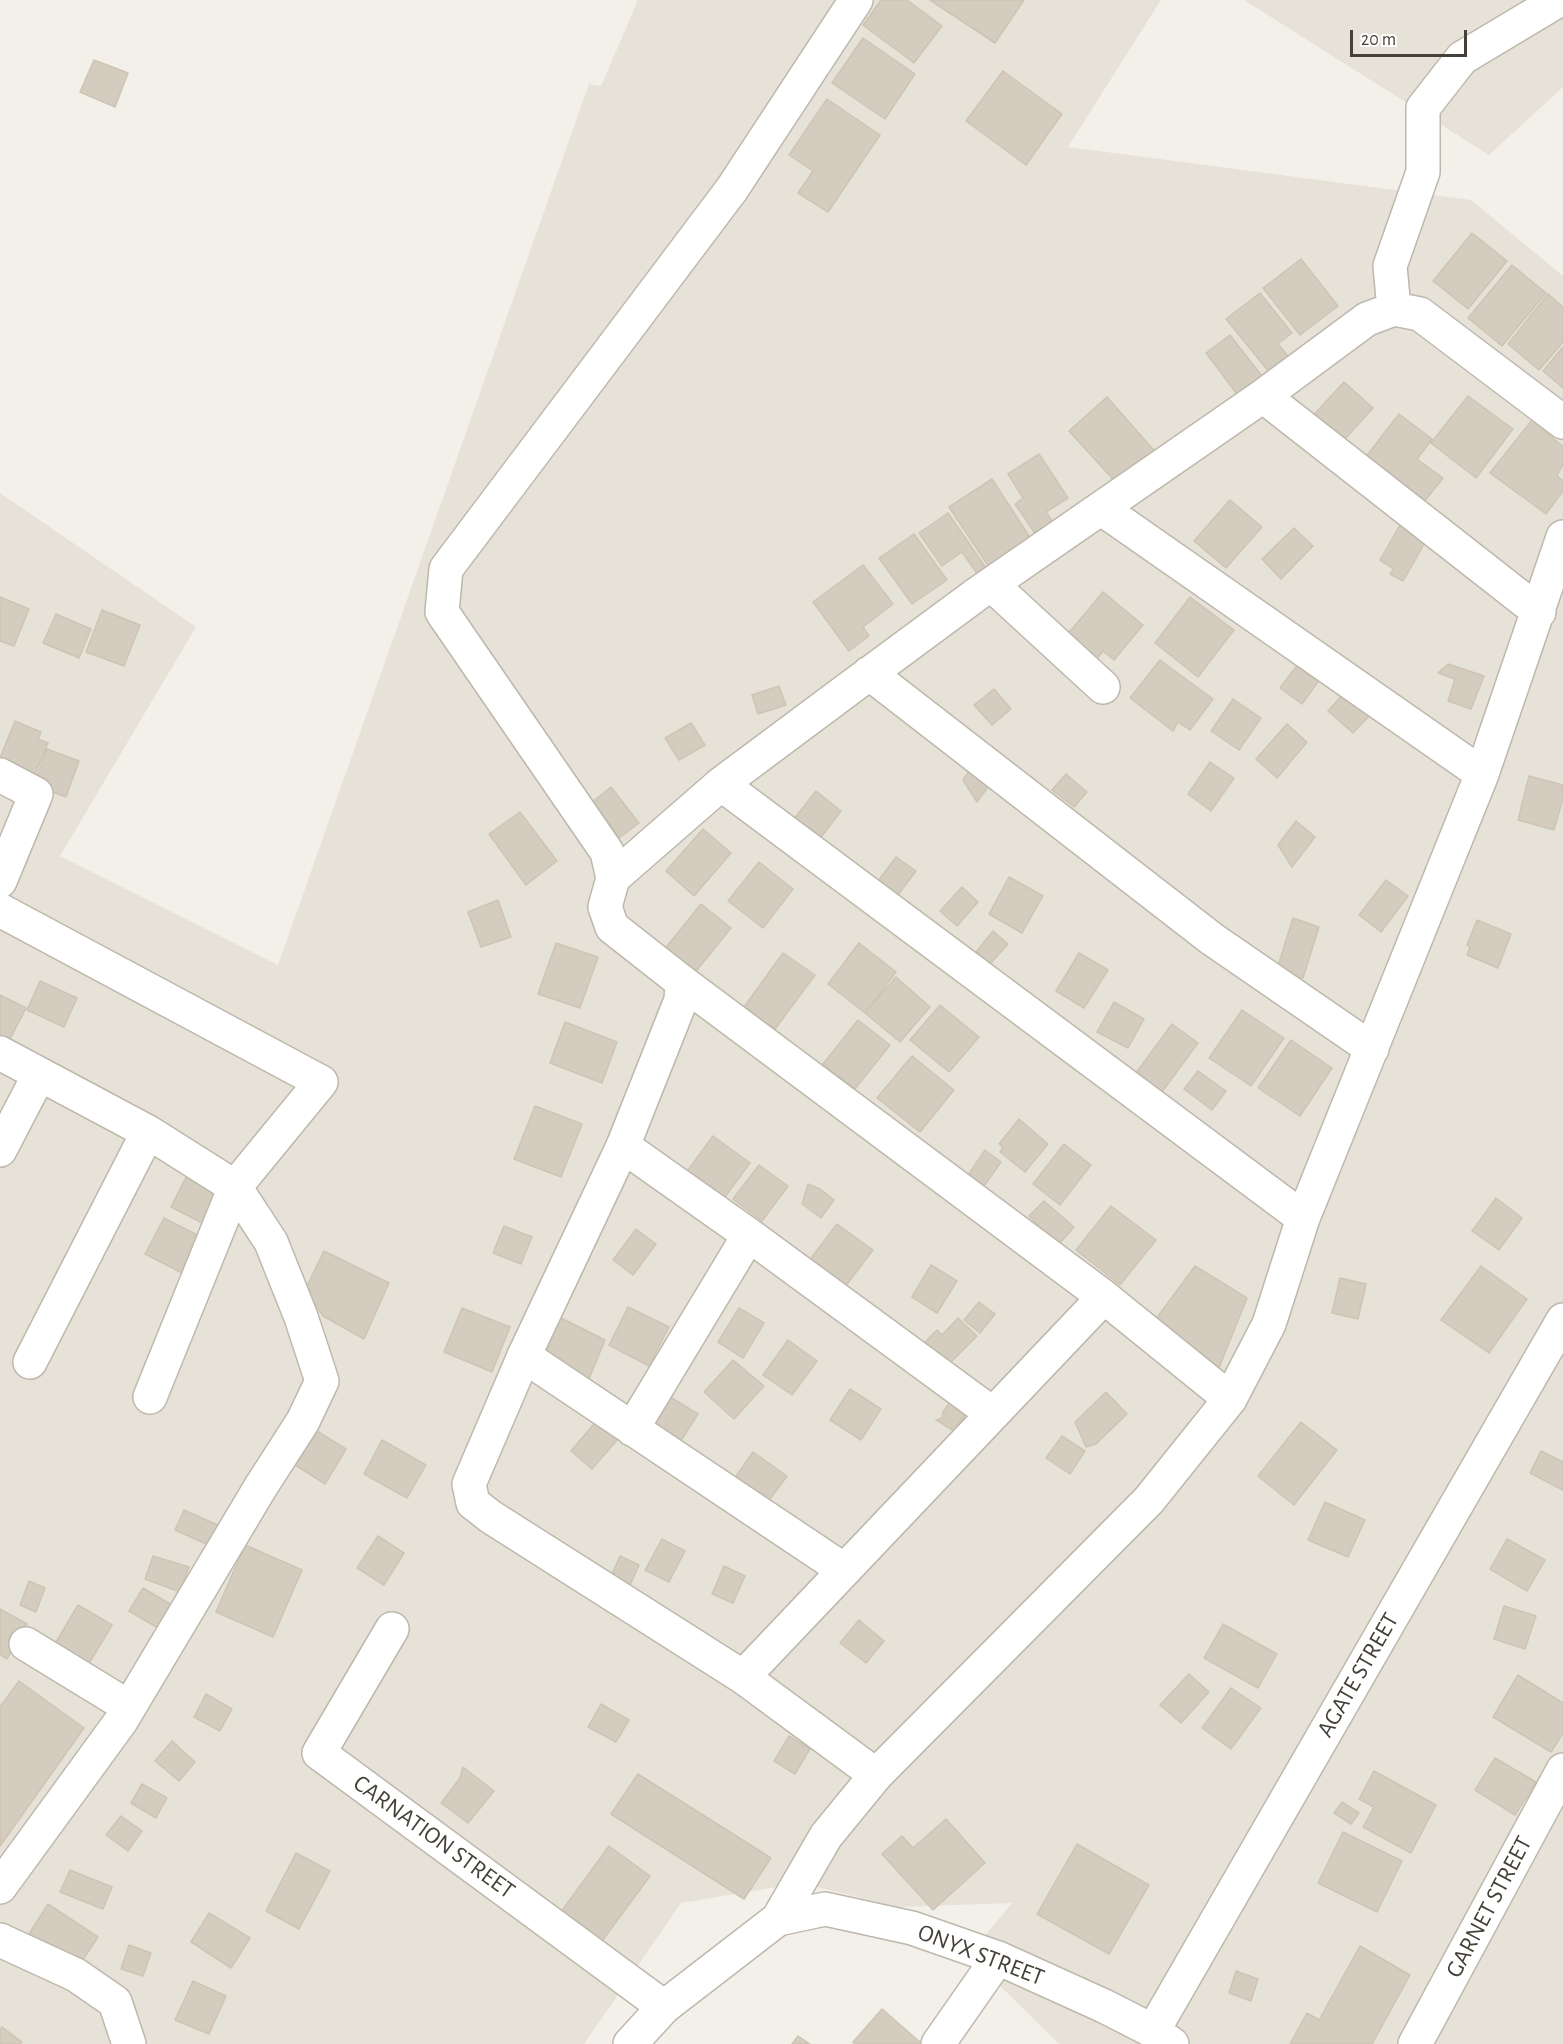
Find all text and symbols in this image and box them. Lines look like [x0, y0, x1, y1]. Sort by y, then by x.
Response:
scale bar [1353, 18, 1470, 56]
text: 20 m [1361, 31, 1396, 49]
street label: AGATE STREET [1311, 1608, 1405, 1742]
street label: CARNATION STREET [348, 1769, 520, 1905]
street label: GARNET STREET [1440, 1831, 1538, 1983]
street label: ONYX STREET [914, 1918, 1048, 1992]

